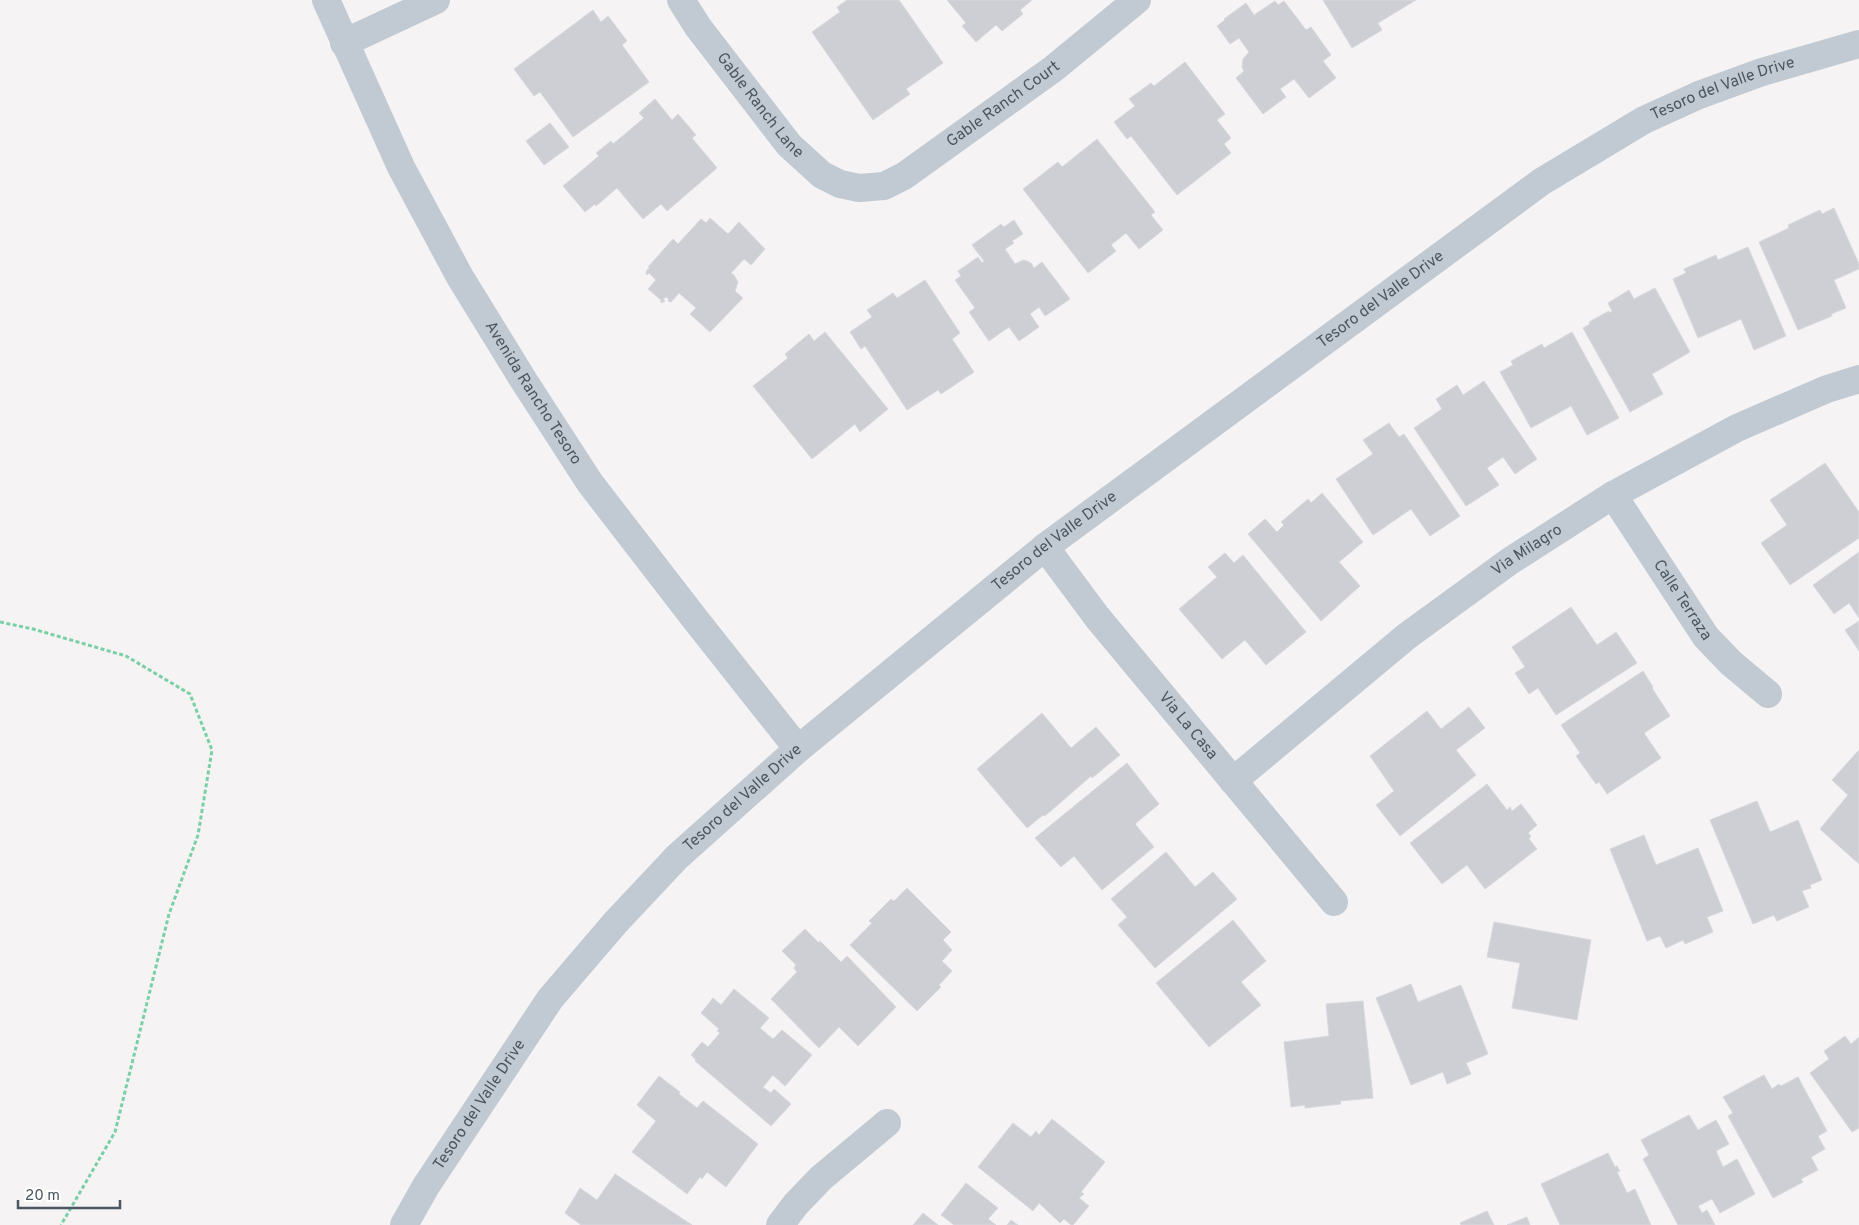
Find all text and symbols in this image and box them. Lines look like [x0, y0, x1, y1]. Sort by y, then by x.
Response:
street label: Gable Ranch Lane [712, 49, 807, 163]
street label: Tesoro del Valle Drive [1648, 53, 1797, 125]
street label: Gable Ranch Court [943, 57, 1064, 152]
street label: Tesoro del Valle Drive [1314, 247, 1448, 353]
street label: Avenida Rancho Tesoro [480, 318, 586, 469]
street label: Tesoro del Valle Drive [988, 487, 1121, 596]
street label: Via Milagro [1488, 520, 1566, 581]
street label: Calle Terraza [1648, 556, 1716, 645]
street label: Via La Casa [1154, 688, 1222, 764]
street label: Tesoro del Valle Drive [679, 740, 806, 856]
street label: Tesoro del Valle Drive [429, 1036, 530, 1174]
scale bar [18, 1178, 120, 1210]
text: 20 m [25, 1187, 60, 1206]

